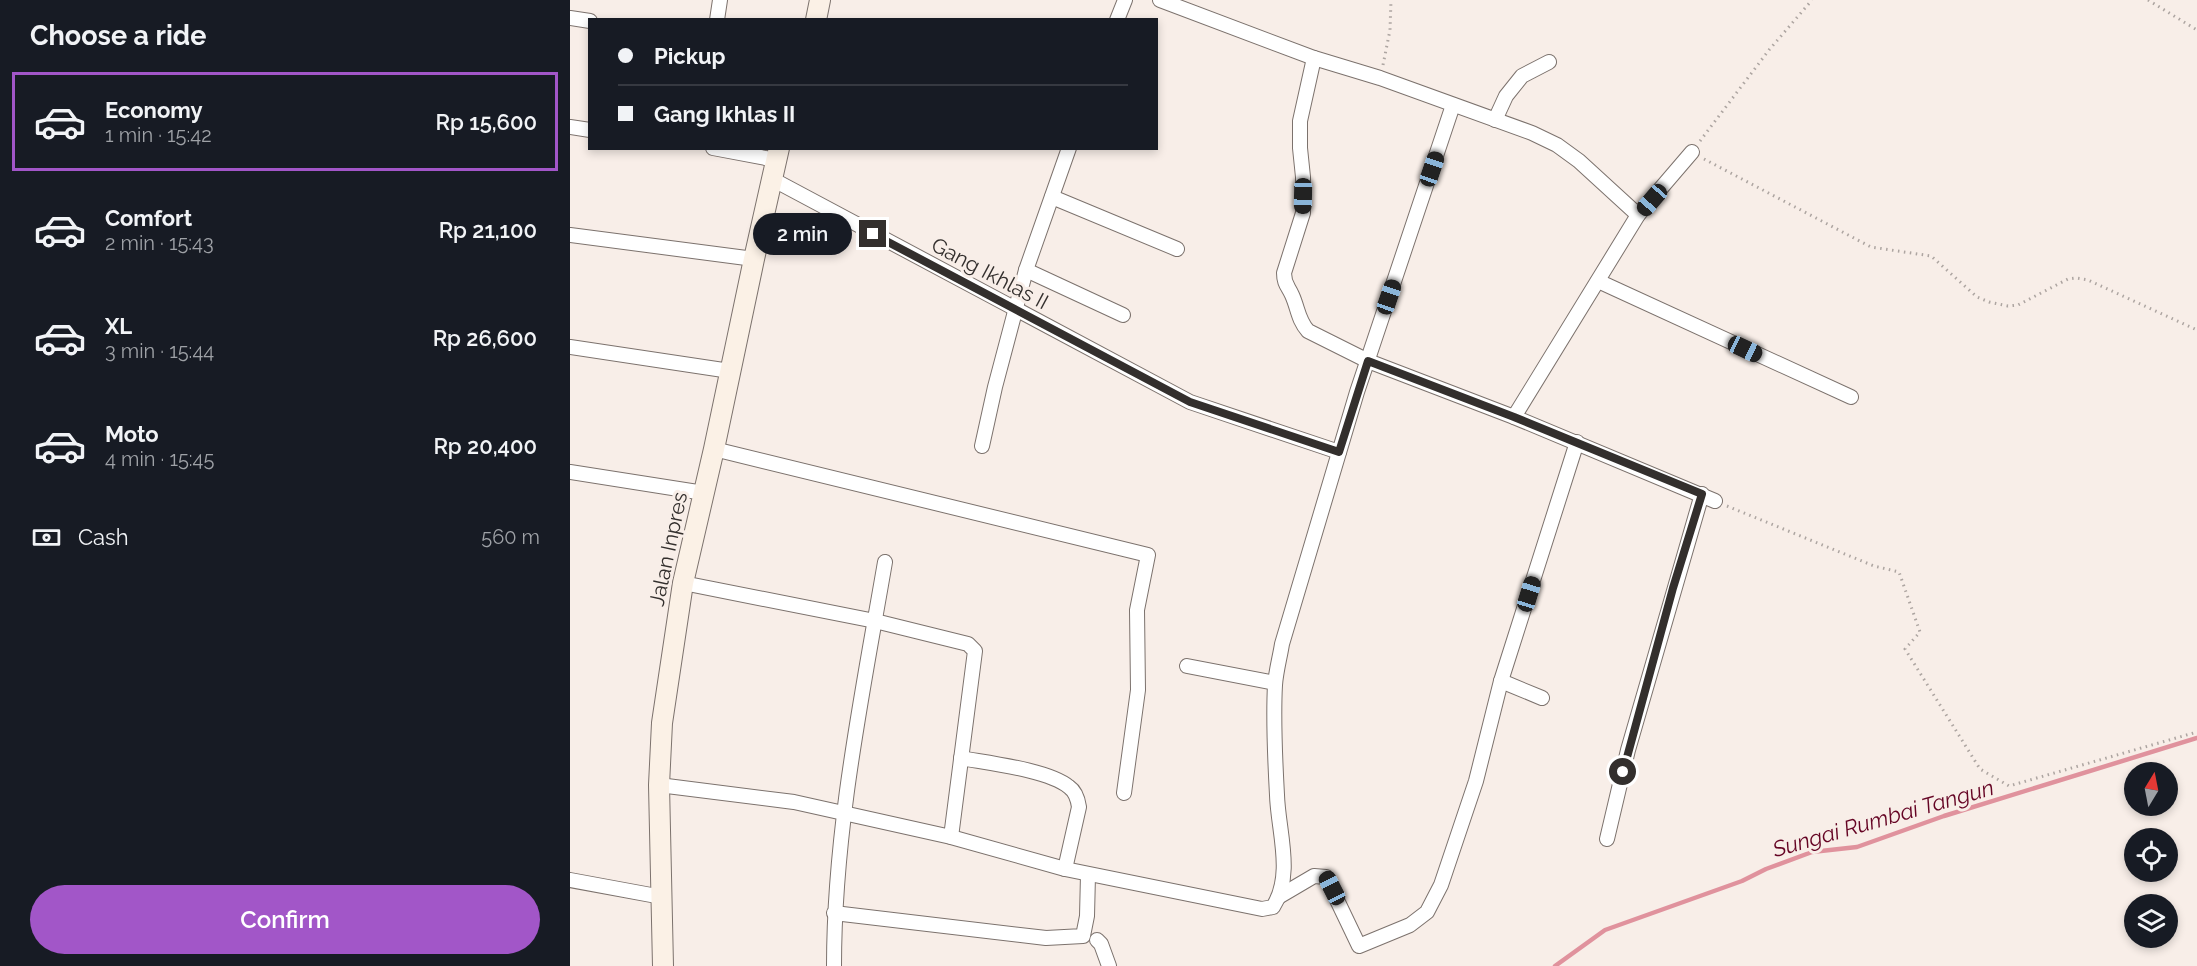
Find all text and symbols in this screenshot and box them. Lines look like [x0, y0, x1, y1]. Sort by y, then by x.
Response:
text: Choose a ride [30, 20, 206, 51]
text: Pickup [654, 43, 726, 69]
icon: car [33, 95, 87, 149]
text: Economy [105, 97, 203, 123]
text: Gang Ikhlas II [654, 101, 795, 127]
text: Rp 15,600 [436, 109, 537, 135]
text: 1 min · 15:42 [105, 123, 212, 147]
car [1418, 149, 1446, 189]
car [1294, 178, 1312, 214]
car [1633, 181, 1671, 219]
icon: car [33, 203, 87, 257]
text: Comfort [105, 205, 192, 231]
callout: 2 min [753, 213, 852, 255]
text: Rp 21,100 [439, 217, 537, 243]
route end [859, 220, 886, 247]
text: 2 min [777, 222, 828, 246]
text: 2 min · 15:43 [105, 231, 214, 255]
street label: Gang Ikhlas II [927, 232, 1053, 314]
car [1375, 277, 1403, 317]
icon: car [33, 311, 87, 365]
text: XL [105, 313, 132, 339]
text: Rp 26,600 [433, 325, 537, 351]
car [1725, 333, 1765, 365]
text: 3 min · 15:44 [105, 339, 214, 363]
icon: car [33, 419, 87, 473]
text: Moto [105, 421, 159, 447]
text: Rp 20,400 [433, 433, 537, 459]
text: 4 min · 15:45 [105, 447, 214, 471]
street label: Jalan Inpres [644, 490, 692, 608]
icon: cash [30, 521, 63, 554]
text: Cash [78, 524, 129, 550]
text: 560 m [481, 525, 540, 549]
car [1515, 574, 1543, 614]
route start [1609, 758, 1636, 785]
north arrow [2124, 762, 2178, 816]
map controls [2124, 762, 2178, 948]
water label: Sungai Rumbai Tangun [1768, 774, 1997, 862]
button: locate [2124, 828, 2178, 882]
car [1316, 868, 1348, 908]
button: Confirm [30, 885, 540, 954]
button: layers [2124, 894, 2178, 948]

